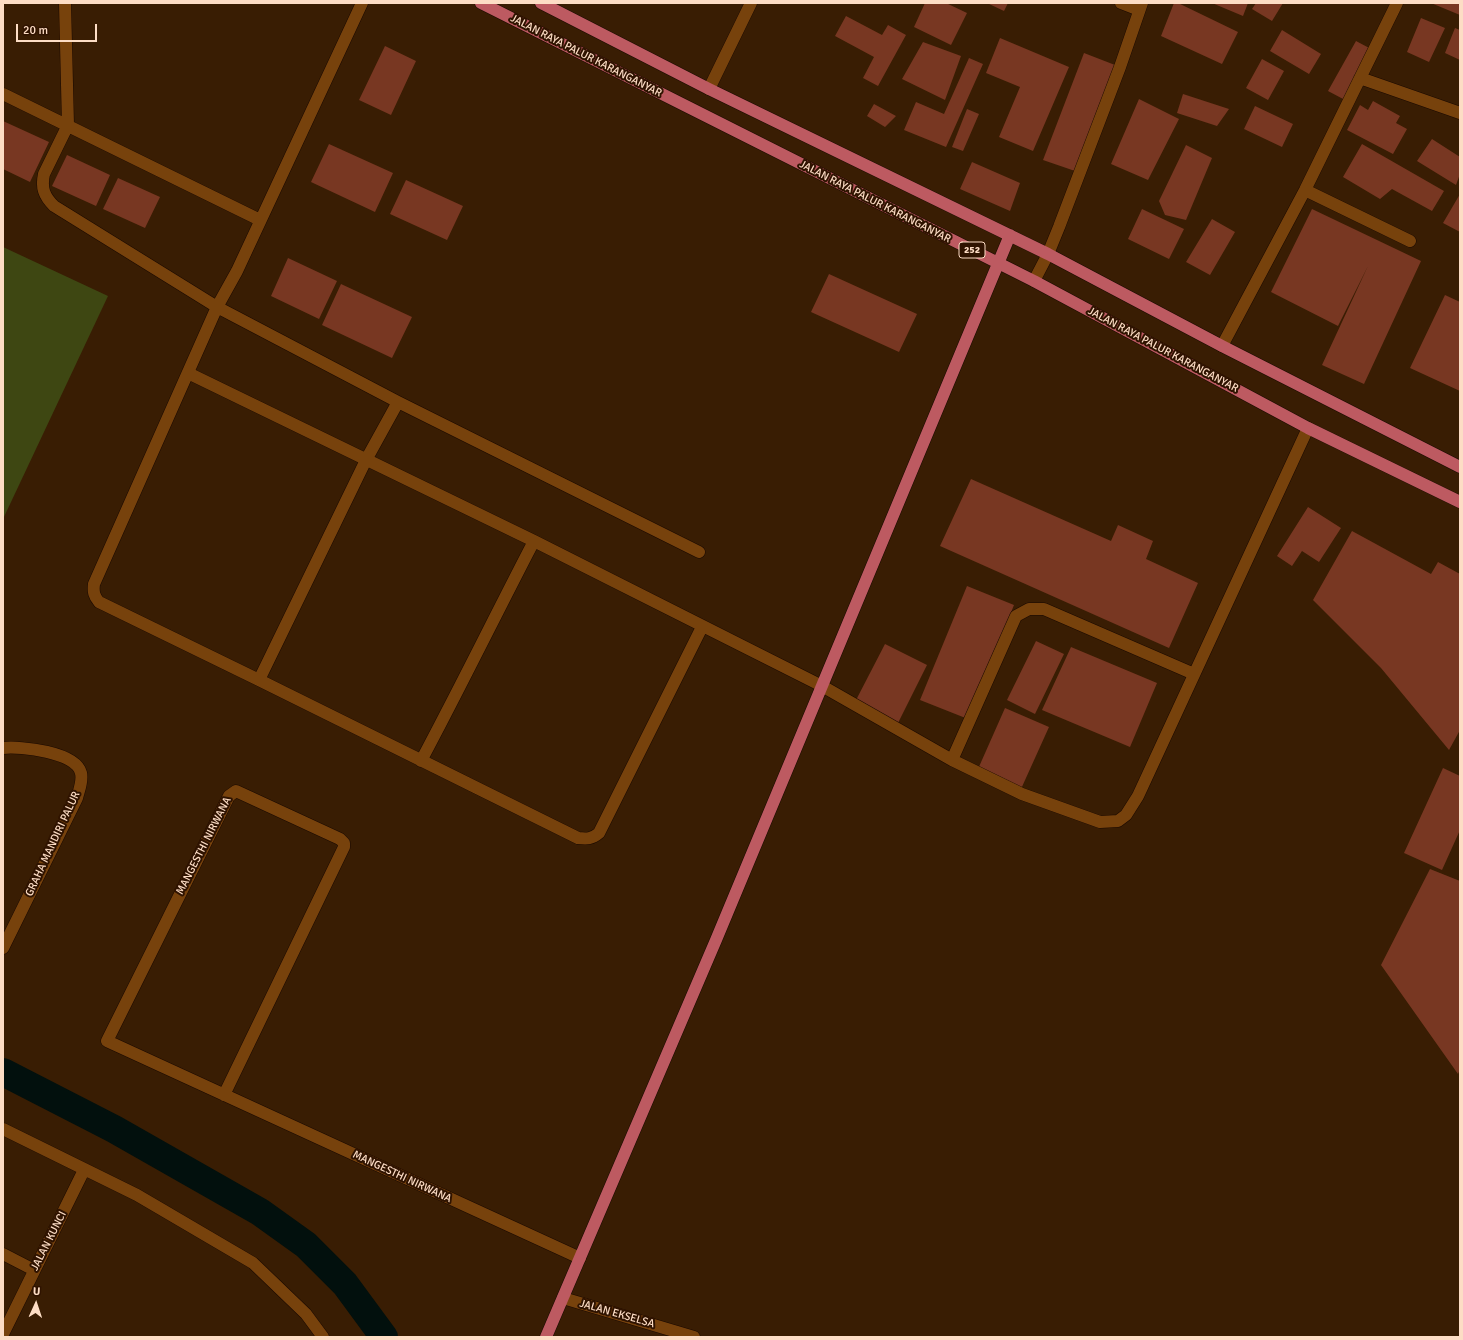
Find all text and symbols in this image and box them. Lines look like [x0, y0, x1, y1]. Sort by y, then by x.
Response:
street label: JALAN RAYA PALUR KARANGANYAR [508, 12, 664, 100]
scale bar [18, 16, 99, 42]
text: 20 m [23, 23, 48, 38]
street label: JALAN RAYA PALUR KARANGANYAR [797, 158, 953, 246]
road number: 252 [959, 242, 985, 258]
street label: JALAN RAYA PALUR KARANGANYAR [1086, 305, 1240, 395]
street label: GRAHA MANDIRI PALUR [23, 789, 83, 899]
street label: MANGESTHI NIRWANA [174, 795, 234, 897]
street label: MANGESTHI NIRWANA [350, 1148, 454, 1206]
street label: JALAN KUNCI [28, 1209, 70, 1273]
north arrow [16, 1284, 56, 1324]
text: U [33, 1285, 41, 1298]
street label: JALAN EKSELSA [578, 1297, 656, 1331]

